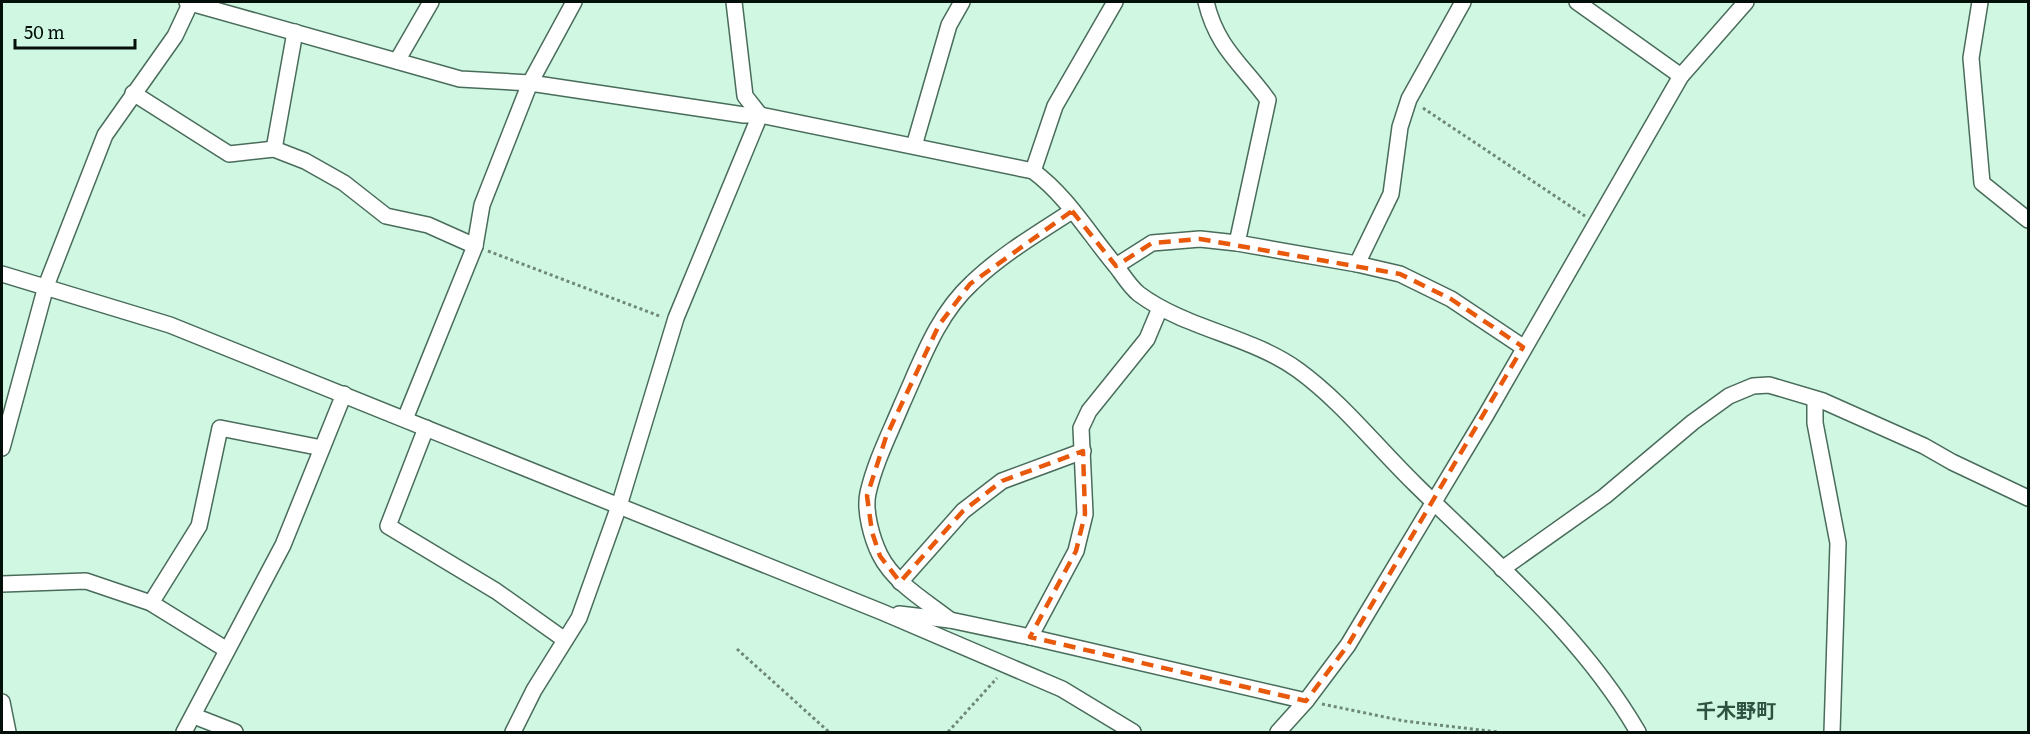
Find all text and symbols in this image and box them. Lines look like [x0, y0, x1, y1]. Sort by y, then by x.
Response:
scale bar [15, 12, 135, 50]
text: 50 m [24, 18, 65, 45]
district label: 千木野町 [1696, 694, 1776, 724]

